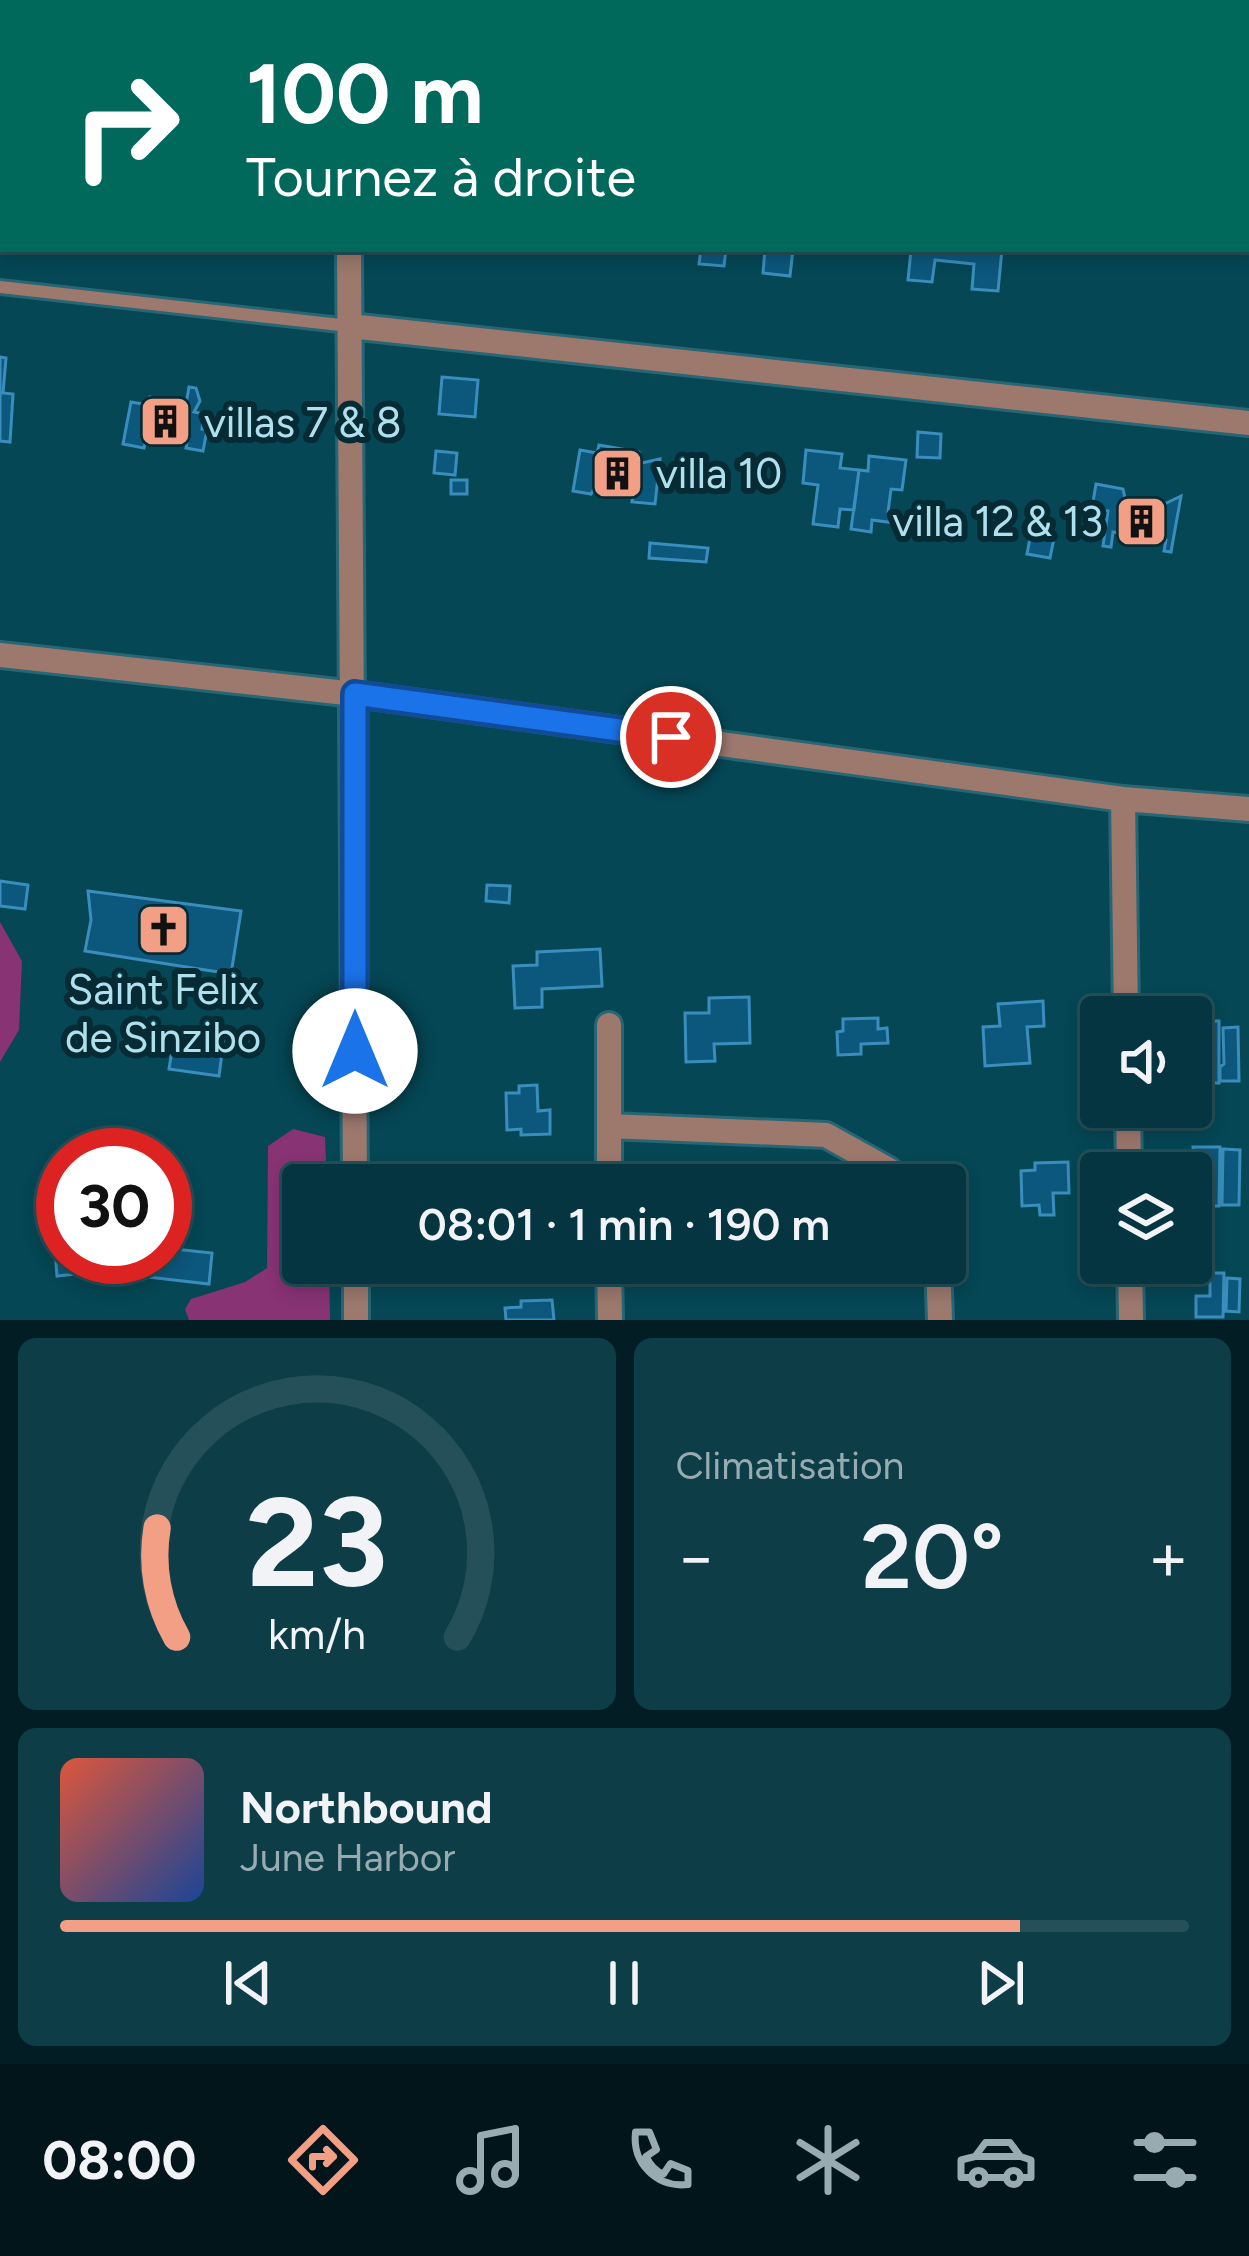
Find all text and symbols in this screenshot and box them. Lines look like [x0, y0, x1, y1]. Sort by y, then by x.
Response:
text: 100 m [246, 43, 484, 144]
icon: right [48, 48, 204, 204]
text: Tournez à droite [246, 145, 636, 210]
building icon: villas 7 & 8 [137, 394, 193, 450]
place label: villas 7 & 8 [204, 397, 402, 448]
building icon: villa 10 [589, 445, 645, 501]
place label: villa 10 [656, 448, 782, 499]
building icon: villa 12 & 13 [1114, 493, 1170, 549]
place label: villa 12 & 13 [892, 496, 1103, 547]
pin [620, 686, 722, 788]
icon: arrive [638, 704, 704, 770]
church icon: Saint Felix de Sinzibo [135, 902, 191, 958]
place label: Saint Felix de Sinzibo [65, 964, 261, 1063]
position arrow [292, 988, 418, 1114]
map controls [1080, 996, 1212, 1284]
button: sound [1080, 996, 1212, 1128]
speed limit sign: 30 [36, 1128, 192, 1284]
button: layers [1080, 1152, 1212, 1284]
text: 08:01 · 1 min · 190 m [418, 1197, 830, 1251]
text: Climatisation [676, 1442, 904, 1489]
text: 23 [246, 1467, 388, 1617]
text: 20° [861, 1502, 1004, 1611]
text: − [676, 1517, 717, 1597]
text: + [1148, 1517, 1189, 1597]
text: km/h [268, 1608, 366, 1660]
text: Northbound [240, 1780, 493, 1834]
text: June Harbor [240, 1834, 456, 1881]
icon: previous [215, 1950, 281, 2016]
icon: pause [591, 1950, 657, 2016]
icon: next [968, 1950, 1034, 2016]
icon: directions [281, 2118, 365, 2202]
icon: music [449, 2118, 533, 2202]
icon: phone [618, 2118, 702, 2202]
icon: climate [786, 2118, 870, 2202]
icon: car [954, 2118, 1038, 2202]
icon: filters [1123, 2118, 1207, 2202]
text: 08:00 [42, 2128, 196, 2193]

